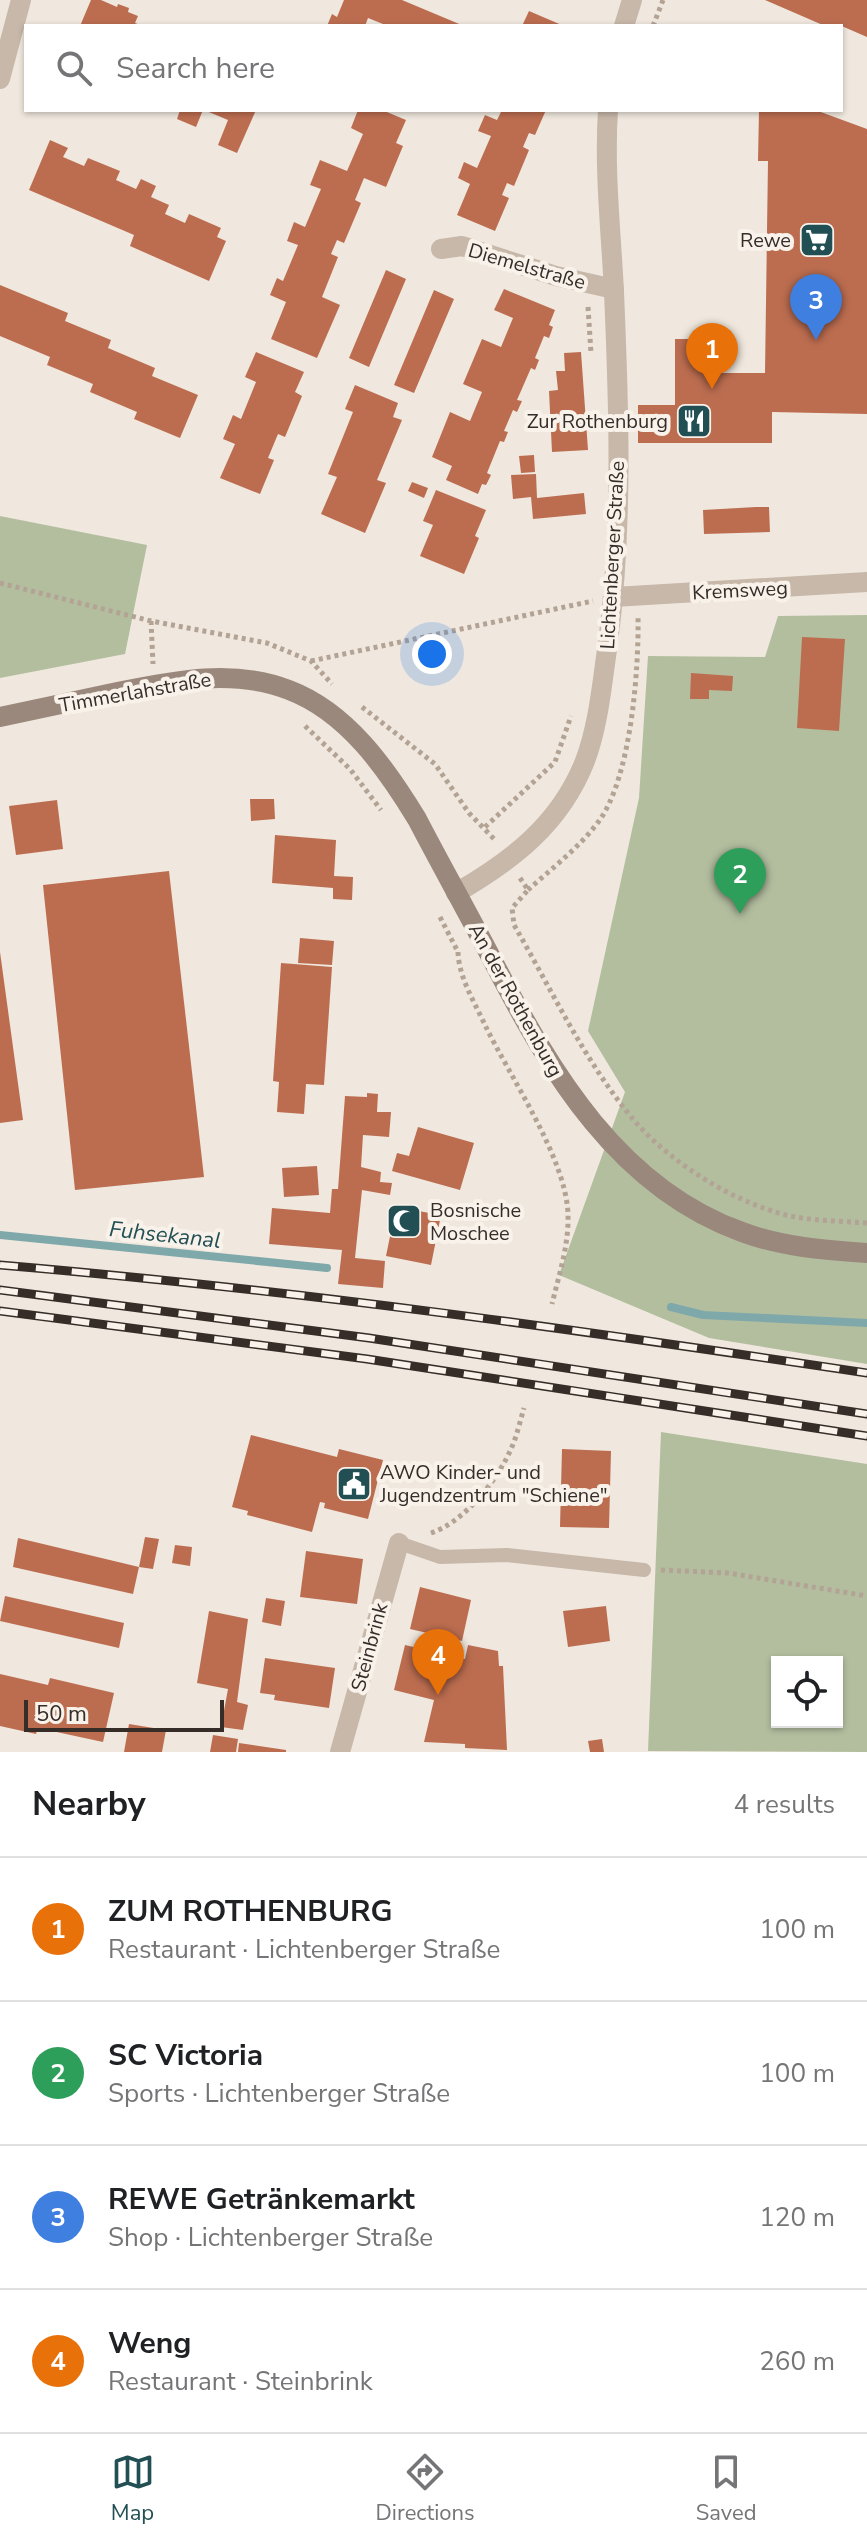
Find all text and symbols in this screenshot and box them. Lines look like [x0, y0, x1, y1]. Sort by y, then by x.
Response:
search box [24, 24, 843, 112]
icon: search [52, 46, 96, 90]
text: Search here [116, 48, 275, 89]
supermarket icon: Rewe [798, 221, 836, 259]
place label: Rewe [740, 227, 791, 254]
street label: Diemelstraße [465, 237, 589, 296]
pin: 3 [790, 274, 842, 340]
pin: 1 [686, 323, 738, 389]
restaurant icon: Zur Rothenburg [675, 402, 713, 440]
place label: Zur Rothenburg [527, 408, 668, 435]
street label: Lichtenberger Straße [594, 460, 631, 650]
street label: Kremsweg [692, 575, 789, 606]
your location [412, 634, 452, 674]
street label: Timmerlahstraße [57, 666, 213, 719]
pin: 2 [714, 848, 766, 914]
street label: An der Rothenburg [462, 919, 569, 1082]
place label: Bosnische Moschee [430, 1197, 521, 1247]
mosque icon: Bosnische Moschee [385, 1202, 423, 1240]
water label: Fuhsekanal [108, 1214, 222, 1256]
place label: AWO Kinder- und Jugendzentrum "Schiene" [379, 1459, 608, 1509]
public building icon: AWO Kinder- und Jugendzentrum "Schiene" [335, 1465, 373, 1503]
street label: Steinbrink [345, 1599, 395, 1694]
pin: 4 [412, 1629, 464, 1695]
map controls [771, 1656, 843, 1728]
button: locate [771, 1656, 843, 1728]
scale bar [24, 1696, 224, 1732]
text: 50 m [36, 1699, 87, 1729]
text: Nearby [32, 1781, 146, 1827]
text: 4 results [734, 1787, 835, 1822]
text: ZUM ROTHENBURG [108, 1891, 393, 1932]
text: 1 [50, 1912, 66, 1947]
text: 100 m [759, 1912, 835, 1947]
text: Restaurant · Lichtenberger Straße [108, 1932, 500, 1967]
text: SC Victoria [108, 2035, 263, 2076]
text: 2 [50, 2056, 66, 2091]
text: 100 m [759, 2056, 835, 2091]
text: Sports · Lichtenberger Straße [108, 2076, 450, 2111]
text: REWE Getränkemarkt [108, 2179, 415, 2220]
text: 3 [50, 2200, 66, 2235]
text: 120 m [759, 2200, 835, 2235]
text: Shop · Lichtenberger Straße [108, 2220, 433, 2255]
text: Weng [108, 2323, 191, 2364]
text: 4 [50, 2344, 66, 2379]
text: 260 m [759, 2344, 835, 2379]
text: Restaurant · Steinbrink [108, 2364, 373, 2399]
tab: Map [111, 2450, 155, 2528]
tab: Directions [376, 2450, 475, 2528]
tab: Saved [696, 2450, 756, 2528]

